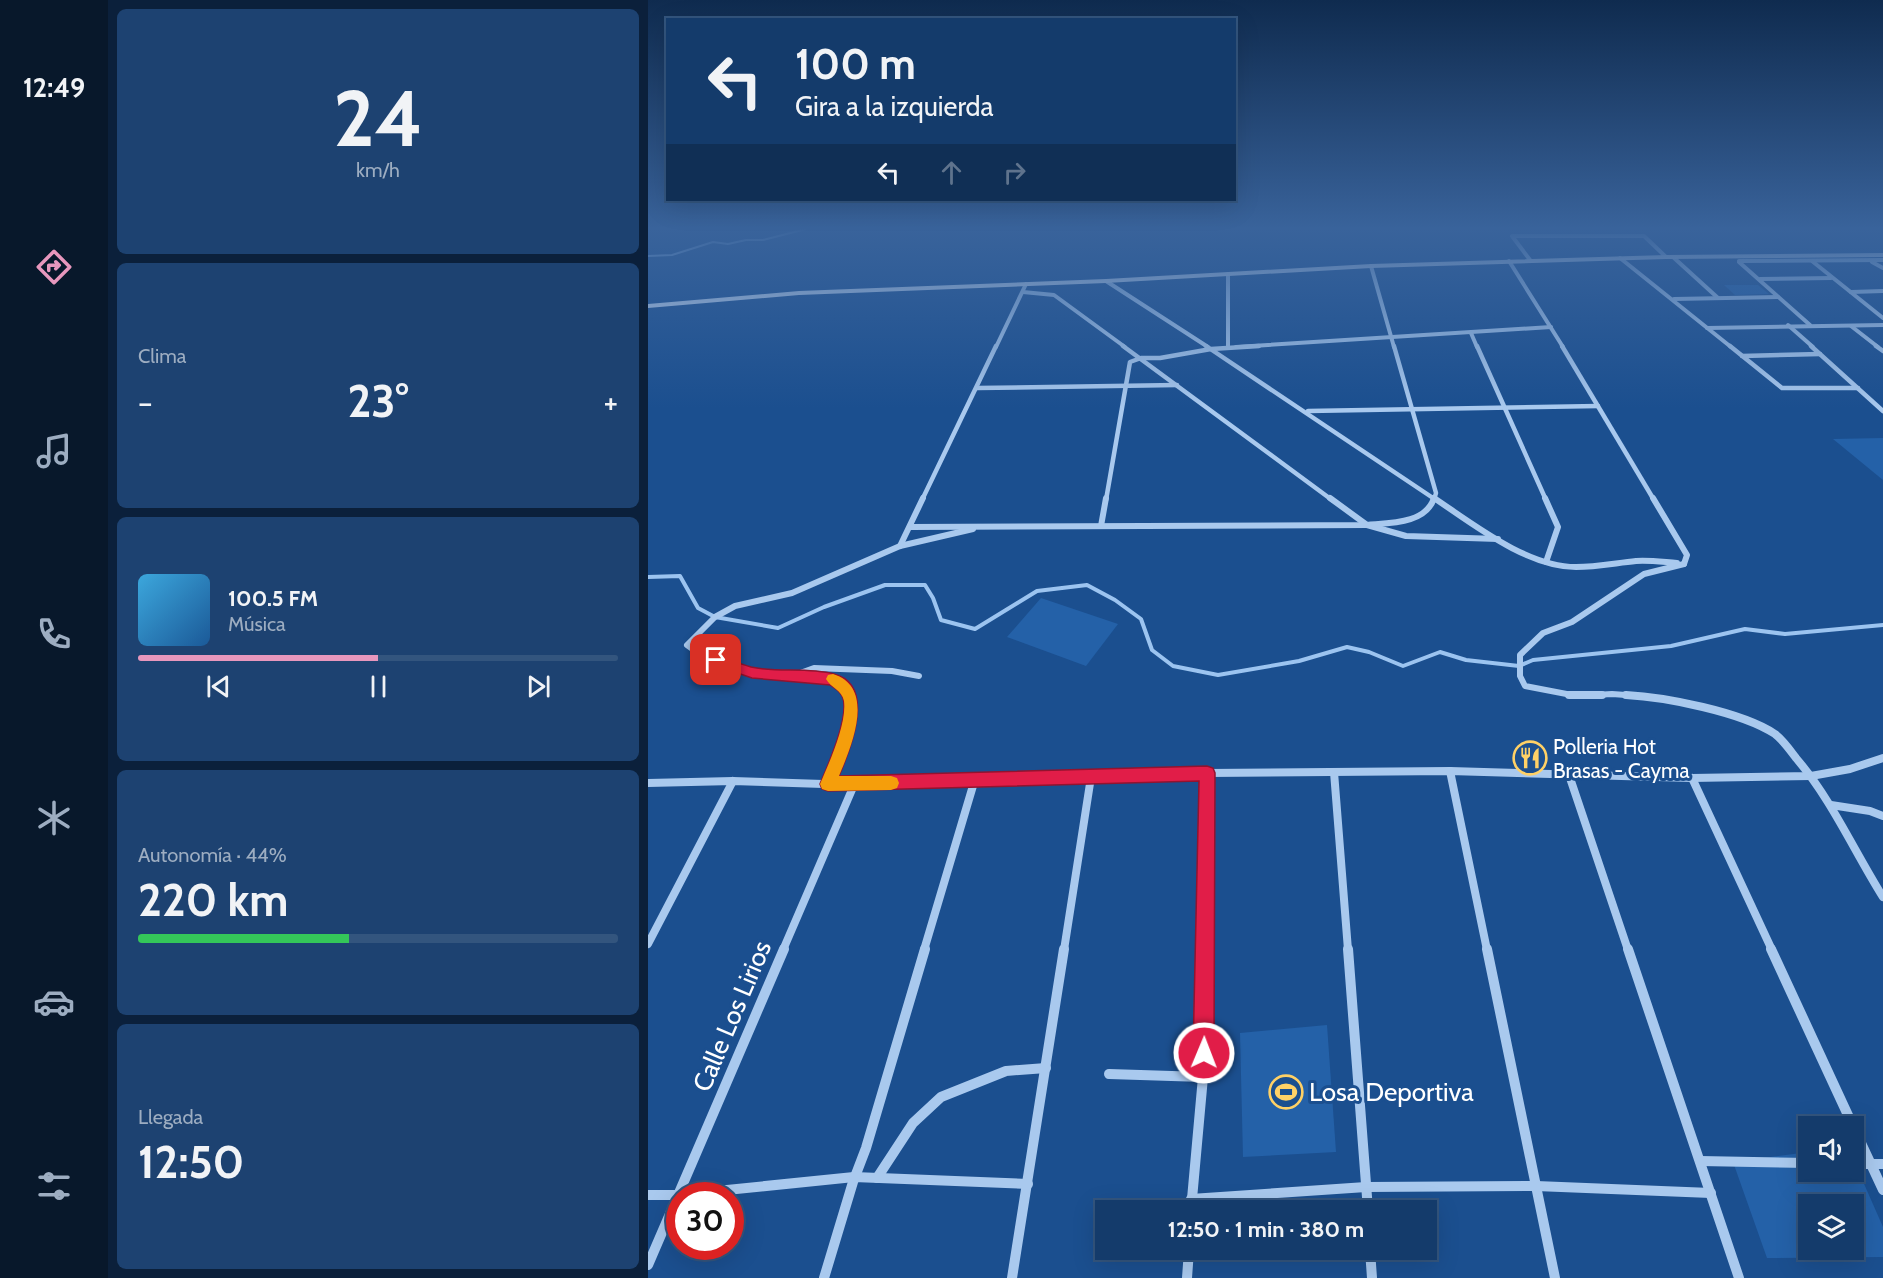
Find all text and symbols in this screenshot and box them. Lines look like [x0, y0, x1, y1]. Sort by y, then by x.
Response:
text: 100 m [795, 38, 916, 90]
icon: left [696, 42, 774, 120]
text: 12:49 [23, 71, 85, 104]
text: 24 [333, 71, 423, 166]
text: Gira a la izquierda [795, 90, 994, 123]
icon: left [872, 156, 905, 189]
icon: ahead [935, 156, 968, 189]
icon: right [998, 156, 1031, 189]
text: km/h [356, 158, 400, 182]
icon: directions [33, 246, 75, 288]
text: Clima [138, 344, 186, 368]
text: 23° [347, 374, 409, 428]
text: − [138, 382, 153, 422]
text: + [603, 382, 618, 422]
icon: music [33, 430, 75, 472]
text: 100.5 FM [228, 585, 318, 612]
text: Música [228, 612, 286, 636]
icon: phone [33, 613, 75, 655]
pin [690, 634, 741, 685]
icon: arrive [699, 643, 732, 676]
icon: previous [202, 670, 235, 703]
icon: pause [362, 670, 395, 703]
icon: next [522, 670, 555, 703]
place label: Polleria Hot Brasas - Cayma [1553, 734, 1690, 783]
restaurant icon: Polleria Hot Brasas - Cayma [1512, 740, 1548, 776]
icon: climate [33, 797, 75, 839]
text: Autonomía · 44% [138, 843, 287, 867]
text: 220 km [138, 873, 288, 927]
street label: Calle Los Lirios [686, 936, 778, 1096]
icon: car [33, 981, 75, 1023]
position arrow [1172, 1021, 1236, 1085]
sports icon: Losa Deportiva [1268, 1074, 1304, 1110]
place label: Losa Deportiva [1309, 1076, 1474, 1108]
text: Llegada [138, 1105, 203, 1129]
map controls [1798, 1116, 1864, 1260]
button: sound [1798, 1116, 1864, 1182]
text: 12:50 [138, 1135, 244, 1189]
icon: filters [33, 1165, 75, 1207]
speed limit sign: 30 [666, 1182, 744, 1260]
button: layers [1798, 1194, 1864, 1260]
text: 12:50 · 1 min · 380 m [1168, 1216, 1364, 1243]

